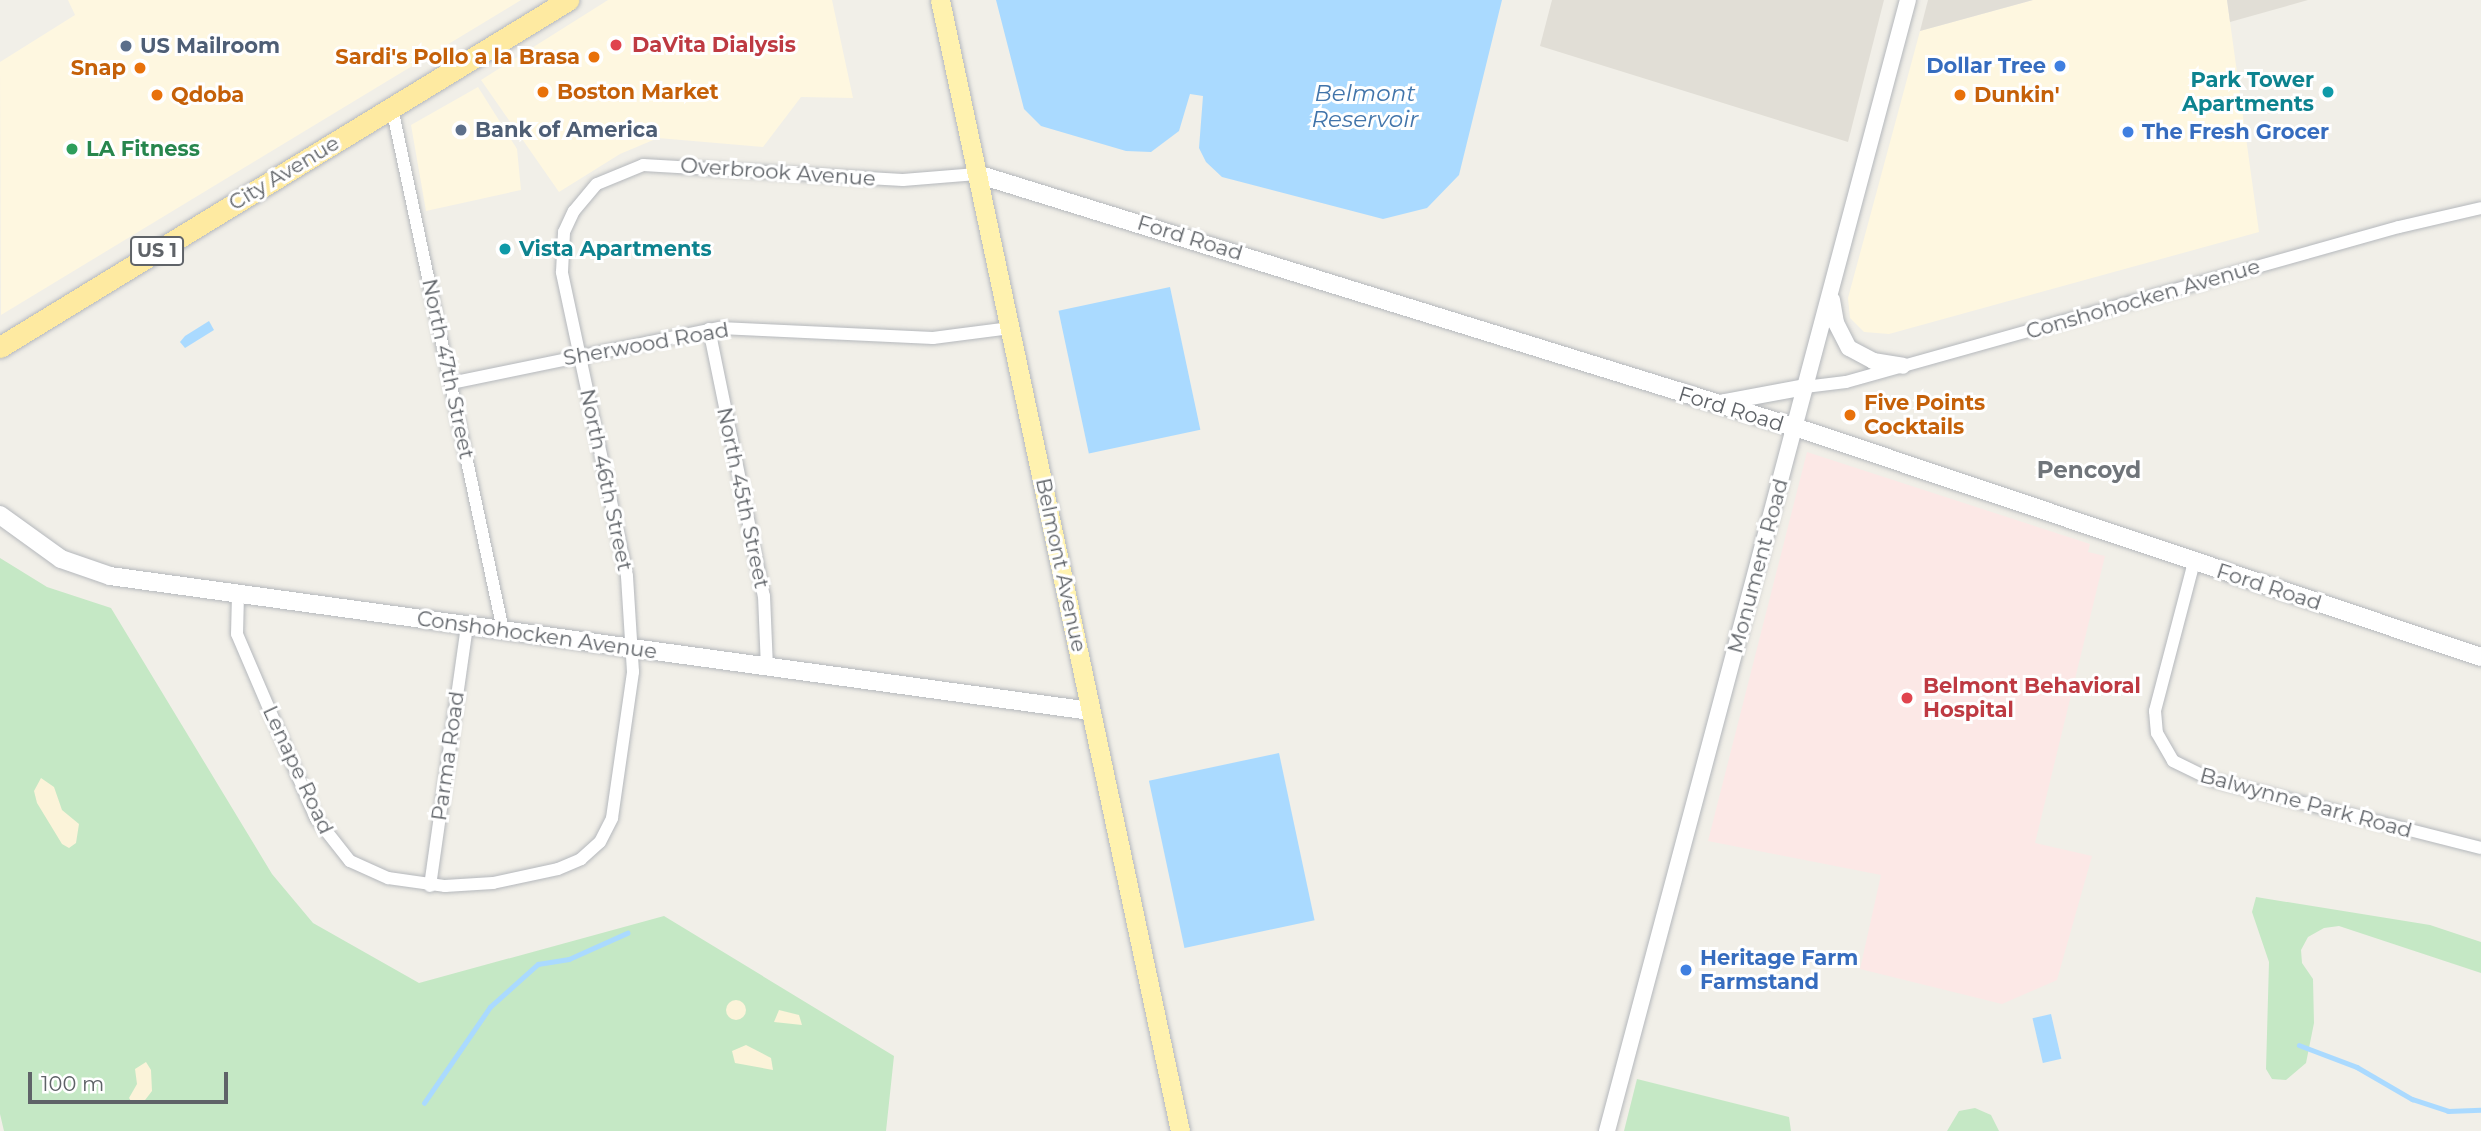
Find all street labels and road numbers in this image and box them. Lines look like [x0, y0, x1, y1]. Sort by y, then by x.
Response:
street label: City Avenue [224, 130, 344, 216]
street label: Overbrook Avenue [680, 153, 876, 191]
street label: Ford Road [1134, 210, 1246, 266]
road number: US 1 [129, 235, 185, 266]
street label: Conshohocken Avenue [2023, 254, 2263, 344]
street label: North 47th Street [417, 276, 479, 462]
street label: Sherwood Road [561, 317, 731, 371]
street label: Ford Road [1675, 381, 1787, 437]
street label: North 46th Street [574, 387, 638, 573]
street label: North 45th Street [711, 405, 775, 591]
street label: Belmont Avenue [1030, 476, 1092, 654]
street label: Monument Road [1723, 476, 1793, 656]
street label: Ford Road [2213, 558, 2325, 616]
street label: Conshohocken Avenue [415, 606, 659, 664]
street label: Parma Road [426, 690, 470, 822]
street label: Lenape Road [257, 702, 339, 838]
street label: Balwynne Park Road [2197, 763, 2415, 843]

